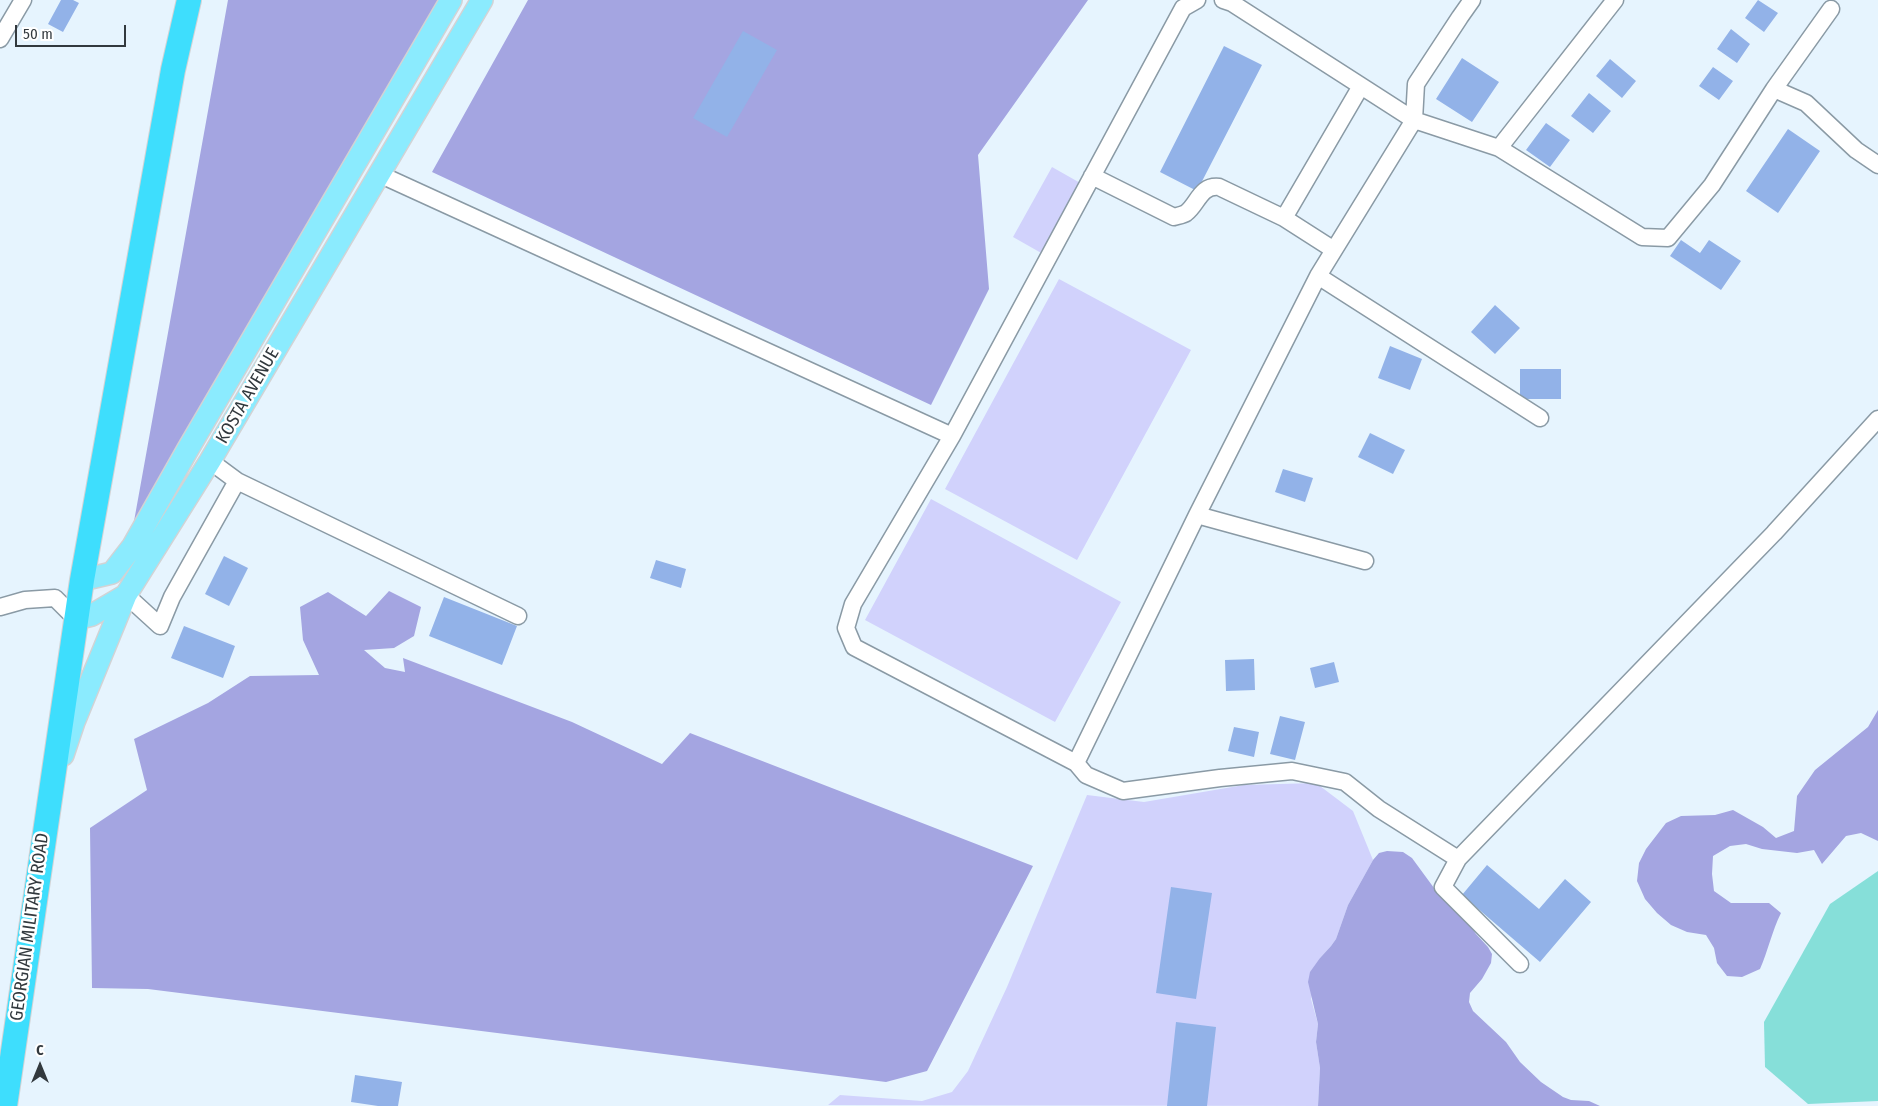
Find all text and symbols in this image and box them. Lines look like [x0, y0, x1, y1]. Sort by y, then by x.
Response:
scale bar [18, 15, 129, 47]
text: 50 m [23, 25, 53, 43]
street label: KOSTA AVENUE [212, 344, 284, 448]
street label: GEORGIAN MILITARY ROAD [6, 832, 54, 1022]
north arrow [15, 1041, 65, 1091]
text: С [36, 1042, 44, 1059]

